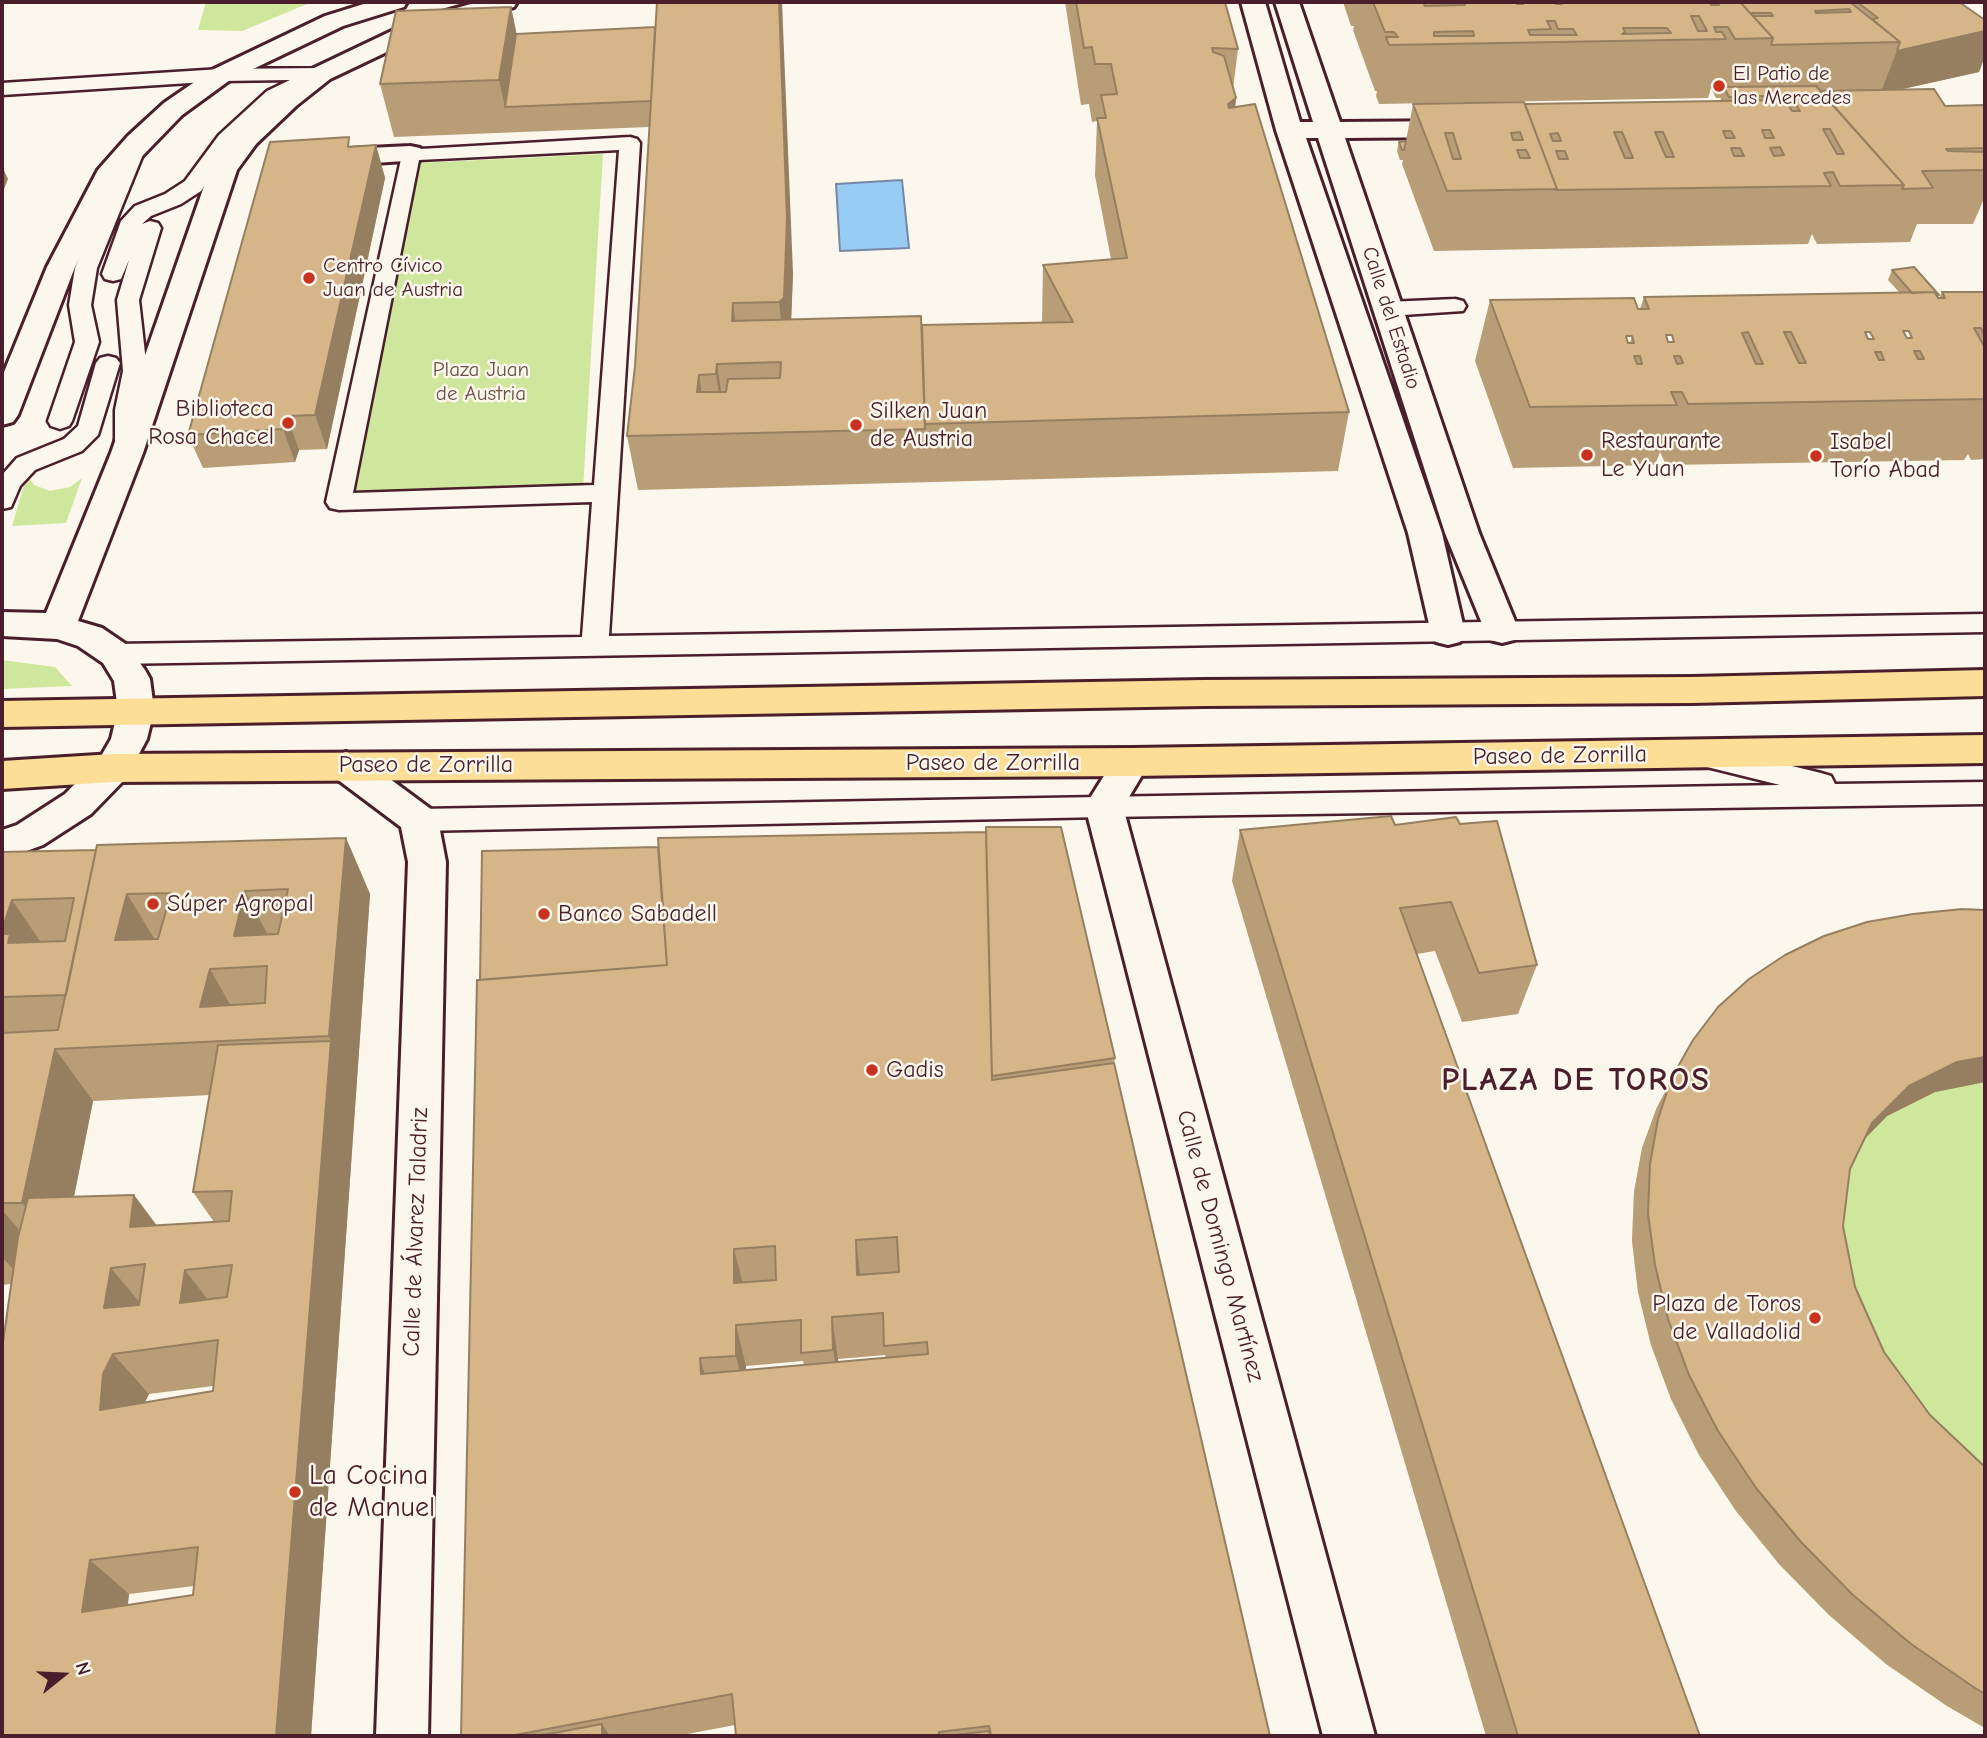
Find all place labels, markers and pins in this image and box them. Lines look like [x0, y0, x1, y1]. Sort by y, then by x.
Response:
place label: El Patio de las Mercedes [1733, 61, 1851, 111]
marker: El Patio de las Mercedes [1711, 78, 1727, 94]
place label: Centro Cívico Juan de Austria [323, 253, 463, 303]
marker: Centro Cívico Juan de Austria [301, 270, 317, 286]
place label: Biblioteca Rosa Chacel [148, 395, 274, 451]
place label: Silken Juan de Austria [870, 397, 987, 453]
marker: Biblioteca Rosa Chacel [280, 415, 296, 431]
marker: Silken Juan de Austria [848, 417, 864, 433]
place label: Restaurante Le Yuan [1601, 427, 1721, 483]
place label: Isabel Torío Abad [1830, 428, 1941, 484]
marker: Restaurante Le Yuan [1579, 447, 1595, 463]
marker: Isabel Torío Abad [1808, 448, 1824, 464]
place label: Súper Agropal [167, 890, 314, 918]
marker: Súper Agropal [145, 896, 161, 912]
place label: Banco Sabadell [558, 900, 717, 928]
marker: Banco Sabadell [536, 906, 552, 922]
place label: Gadis [886, 1056, 944, 1084]
marker: Gadis [864, 1062, 880, 1078]
place label: Plaza de Toros de Valladolid [1652, 1290, 1801, 1346]
marker: Plaza de Toros de Valladolid [1807, 1310, 1823, 1326]
place label: La Cocina de Manuel [309, 1459, 435, 1525]
marker: La Cocina de Manuel [287, 1484, 303, 1500]

